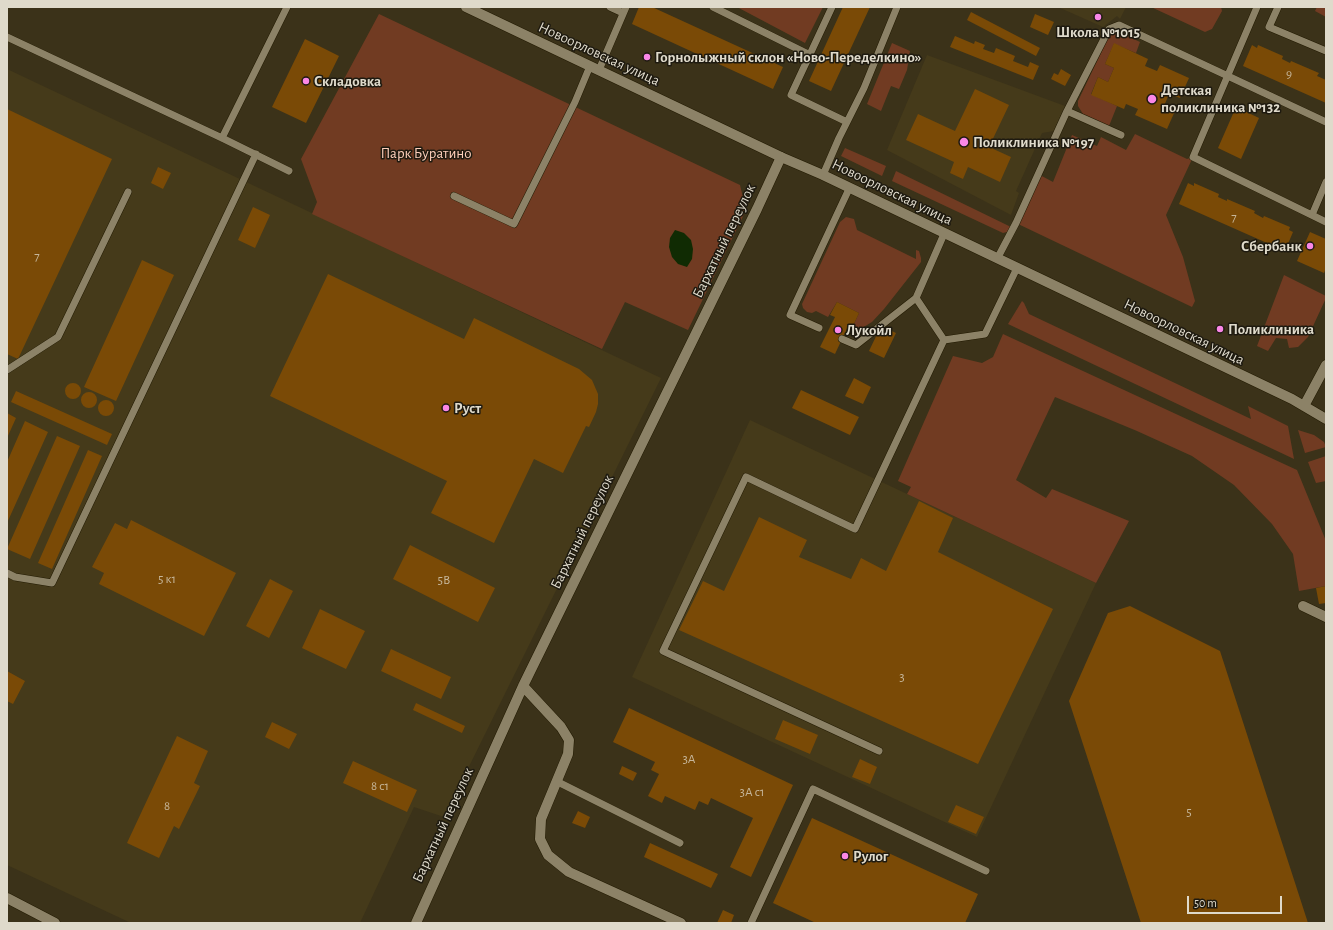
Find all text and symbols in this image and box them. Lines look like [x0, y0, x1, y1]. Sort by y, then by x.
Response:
marker: Школа №1015 [1093, 12, 1103, 22]
street label: Новоорловская улица [535, 18, 663, 90]
place label: Школа №1015 [1056, 23, 1140, 41]
place label: Горнолыжный склон «Ново-Переделкино» [655, 48, 921, 66]
marker: Горнолыжный склон «Ново-Переделкино» [642, 52, 652, 62]
house number: 9 [1286, 66, 1292, 82]
place label: Складовка [314, 72, 381, 90]
marker: Складовка [301, 76, 311, 86]
place label: Детская поликлиника №132 [1161, 81, 1280, 116]
marker: Детская поликлиника №132 [1146, 93, 1158, 105]
place label: Поликлиника №197 [973, 133, 1094, 151]
marker: Поликлиника №197 [958, 136, 970, 148]
park label: Парк Буратино [380, 144, 472, 162]
street label: Новоорловская улица [829, 155, 955, 229]
street label: Бархатный переулок [689, 181, 759, 301]
house number: 7 [1231, 209, 1237, 225]
place label: Сбербанк [1241, 237, 1302, 255]
marker: Сбербанк [1305, 241, 1315, 251]
house number: 7 [34, 248, 40, 264]
street label: Новоорловская улица [1121, 295, 1247, 369]
place label: Поликлиника [1228, 320, 1314, 338]
place label: Лукойл [846, 321, 892, 339]
marker: Поликлиника [1215, 324, 1225, 334]
marker: Лукойл [833, 325, 843, 335]
place label: Руст [454, 399, 481, 417]
marker: Руст [441, 403, 451, 413]
street label: Бархатный переулок [547, 472, 617, 592]
house number: 5 к1 [158, 571, 176, 587]
house number: 5В [438, 572, 450, 588]
house number: 3 [899, 669, 905, 685]
house number: 3А [683, 751, 695, 767]
street label: Бархатный переулок [408, 765, 478, 885]
house number: 8 с1 [371, 778, 389, 794]
house number: 3А с1 [740, 784, 764, 800]
house number: 8 [164, 798, 170, 814]
house number: 5 [1186, 804, 1192, 820]
place label: Рулог [853, 847, 888, 865]
marker: Рулог [840, 851, 850, 861]
scale bar [1189, 888, 1284, 914]
text: 50 m [1194, 897, 1217, 909]

